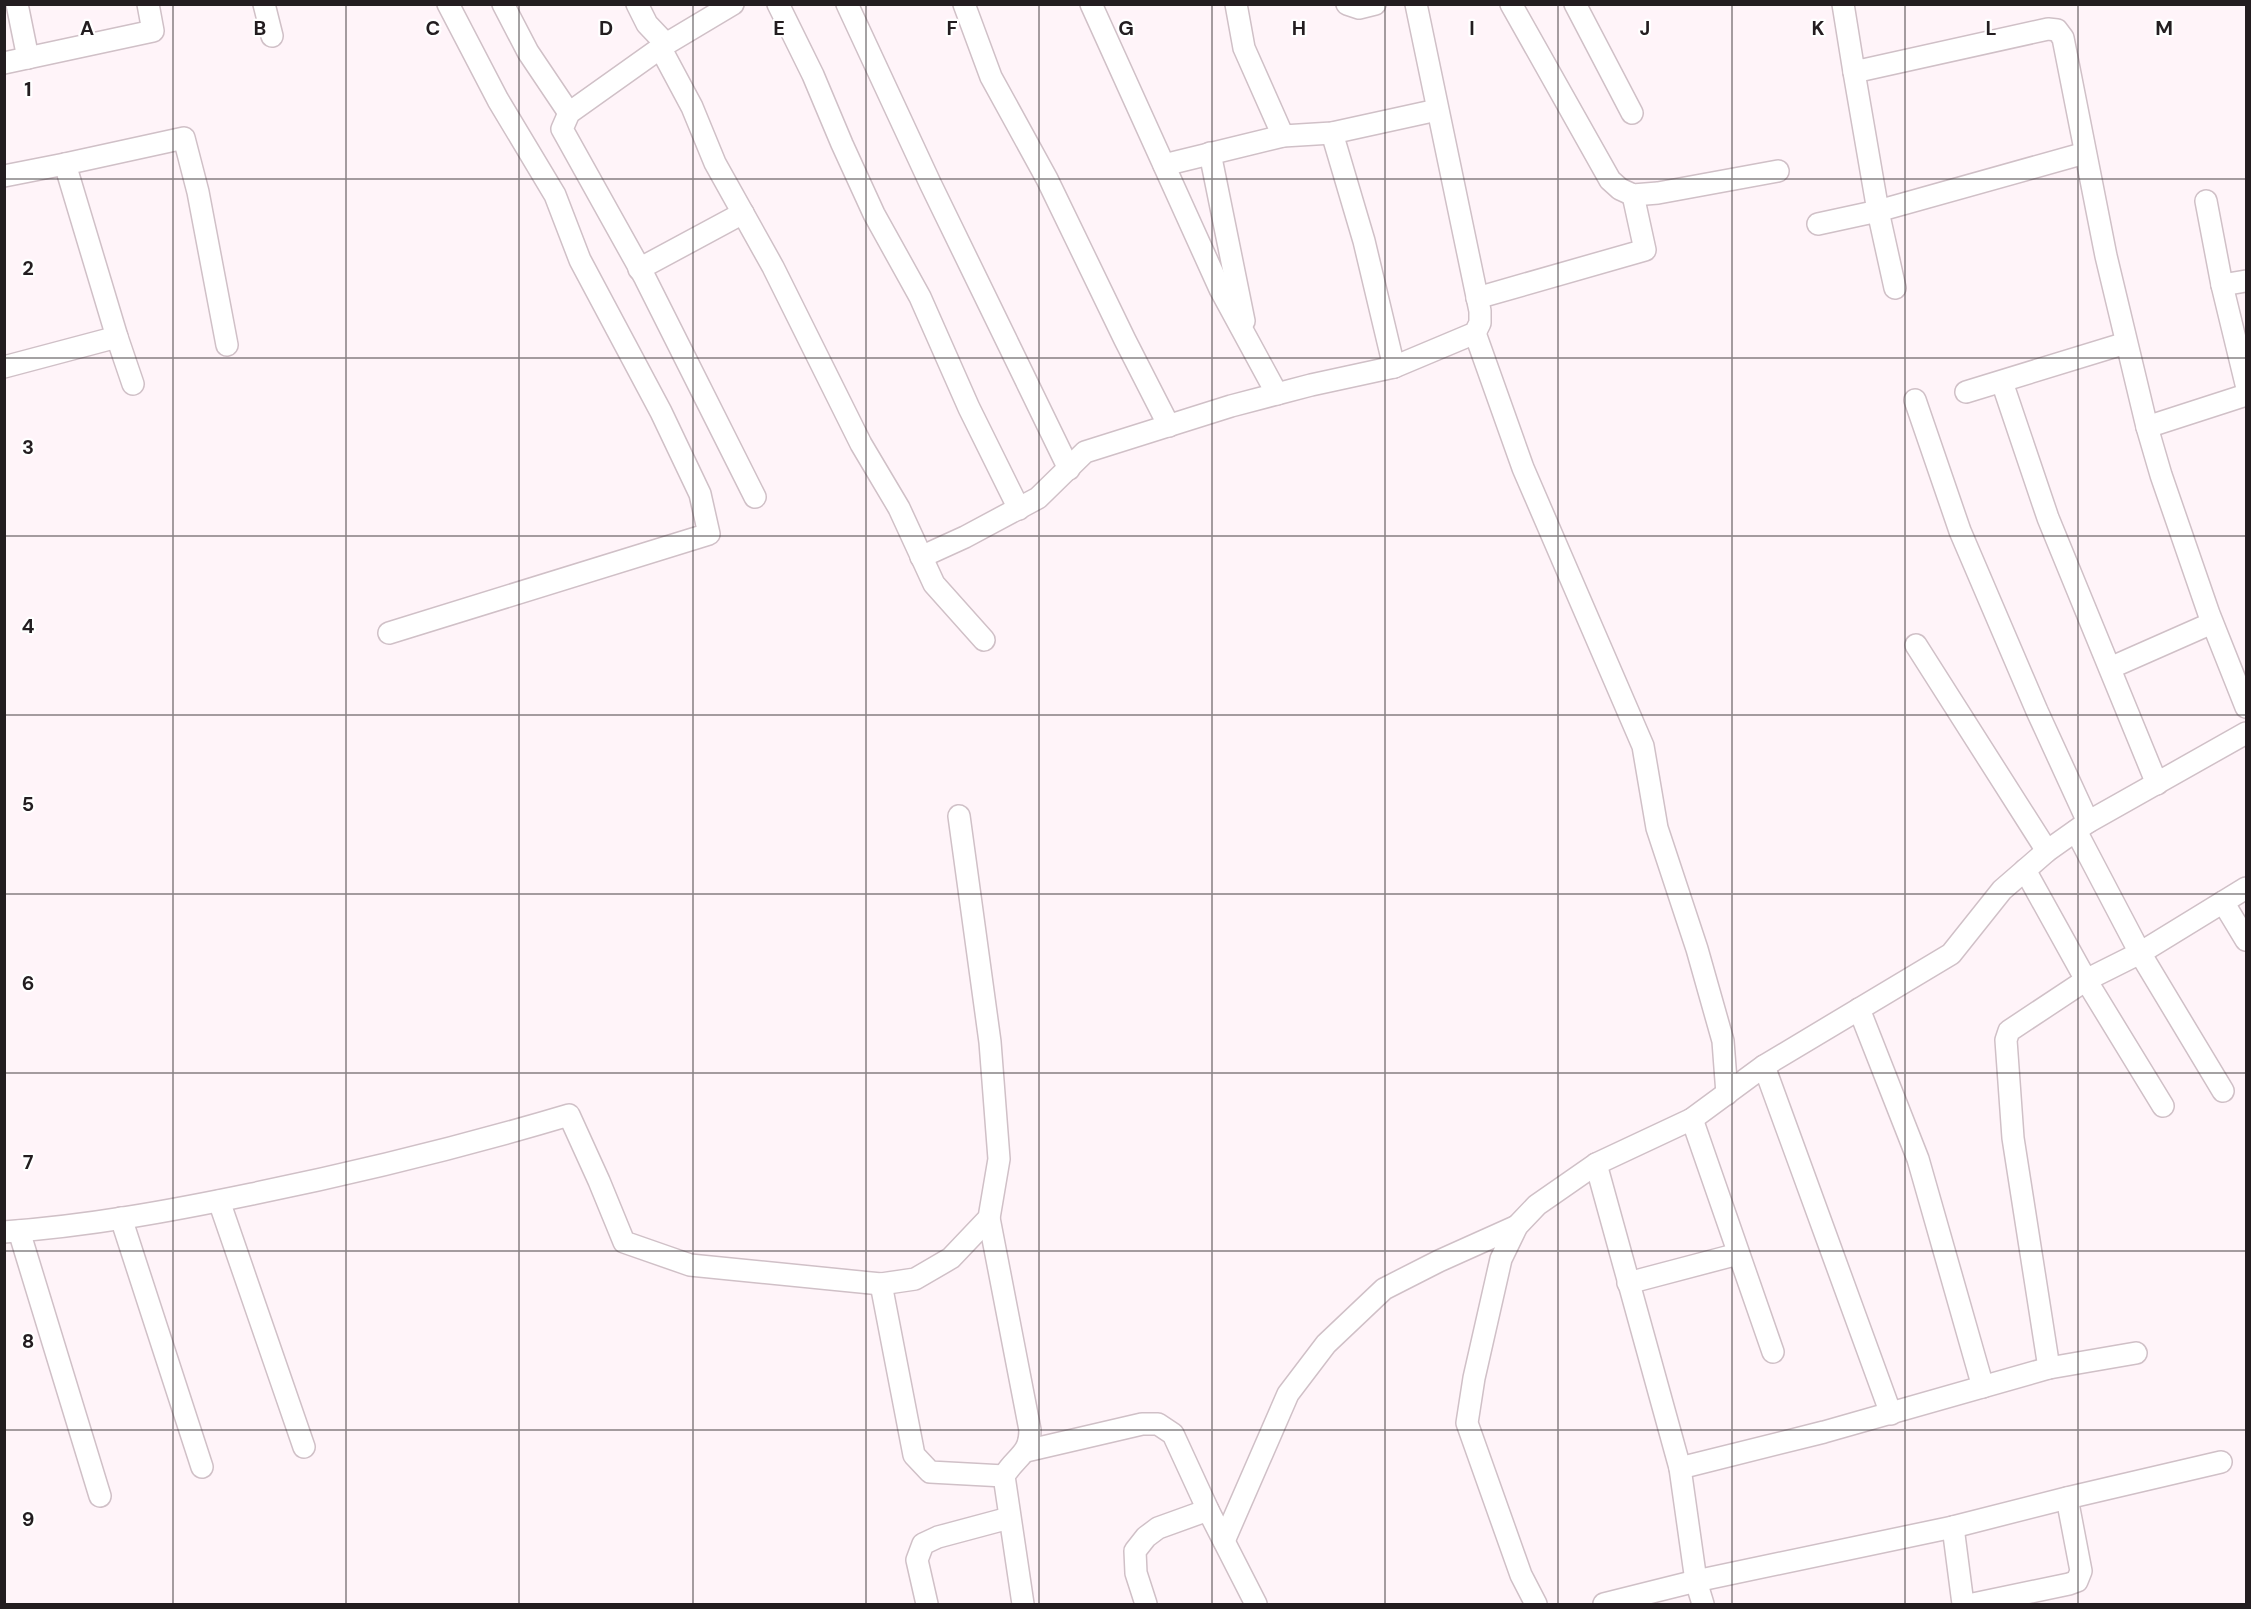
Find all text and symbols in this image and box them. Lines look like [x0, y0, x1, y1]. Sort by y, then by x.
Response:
text: A [80, 15, 94, 41]
text: B [254, 15, 266, 41]
text: C [426, 15, 440, 41]
text: D [599, 15, 613, 41]
text: E [773, 15, 785, 41]
text: F [946, 15, 958, 41]
text: G [1118, 15, 1134, 41]
text: H [1292, 15, 1306, 41]
text: I [1469, 15, 1475, 41]
text: J [1640, 15, 1650, 41]
text: K [1811, 15, 1825, 41]
text: L [1985, 15, 1997, 41]
text: M [2155, 15, 2173, 41]
text: 1 [24, 76, 32, 102]
text: 2 [22, 255, 34, 281]
text: 3 [22, 434, 34, 460]
text: 4 [22, 613, 35, 639]
text: 5 [22, 791, 34, 817]
text: 6 [22, 970, 34, 996]
text: 7 [23, 1149, 34, 1175]
text: 8 [22, 1328, 34, 1354]
text: 9 [22, 1506, 34, 1532]

